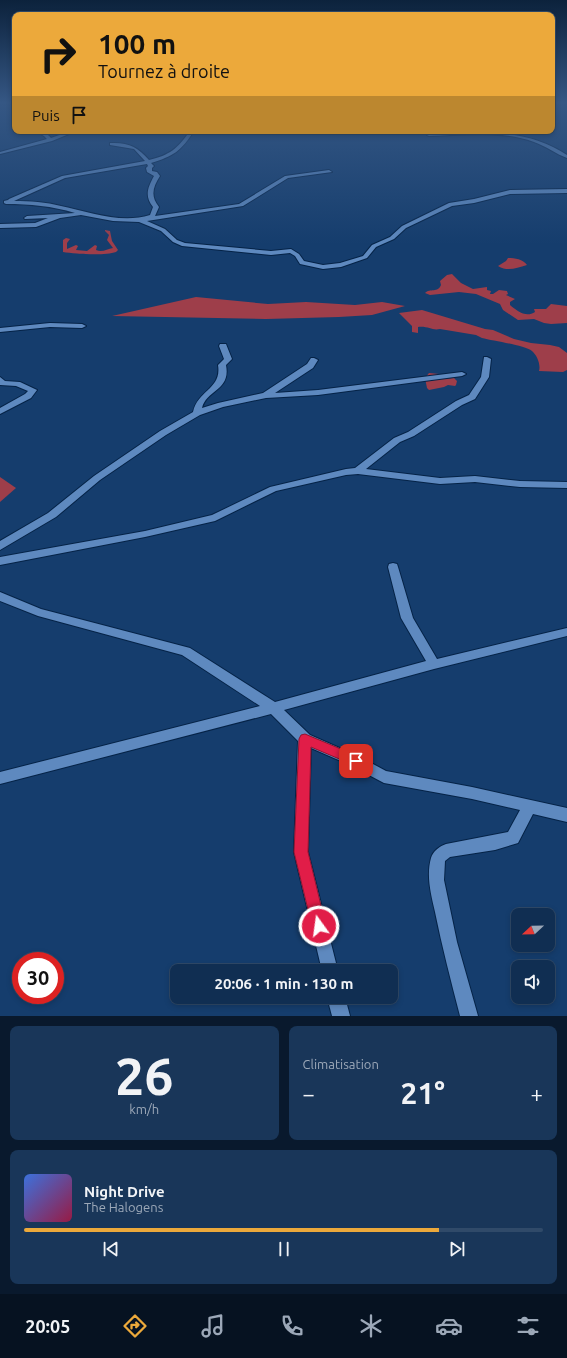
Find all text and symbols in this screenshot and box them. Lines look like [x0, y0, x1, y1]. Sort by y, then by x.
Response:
icon: right [32, 28, 84, 80]
text: 100 m [98, 28, 176, 59]
text: Tournez à droite [98, 61, 230, 81]
icon: arrive [68, 104, 90, 126]
text: Puis [32, 107, 60, 124]
pin [339, 744, 373, 778]
icon: arrive [345, 750, 367, 772]
position arrow [298, 905, 340, 947]
north arrow [511, 908, 555, 952]
map controls [511, 908, 555, 1004]
speed limit sign: 30 [12, 952, 64, 1004]
button: sound [511, 960, 555, 1004]
text: 20:06 · 1 min · 130 m [215, 975, 353, 992]
text: 26 [115, 1047, 174, 1105]
text: Climatisation [303, 1057, 379, 1071]
text: 21° [401, 1076, 445, 1110]
text: − [303, 1081, 315, 1106]
text: + [531, 1081, 543, 1106]
text: km/h [129, 1102, 159, 1116]
text: Night Drive [84, 1183, 165, 1200]
text: The Halogens [84, 1200, 163, 1214]
icon: previous [100, 1238, 122, 1260]
icon: pause [273, 1238, 295, 1260]
icon: next [446, 1238, 468, 1260]
icon: directions [121, 1312, 149, 1340]
icon: music [199, 1312, 227, 1340]
icon: phone [278, 1312, 306, 1340]
icon: climate [357, 1312, 385, 1340]
icon: car [435, 1312, 463, 1340]
icon: filters [514, 1312, 542, 1340]
text: 20:05 [25, 1316, 70, 1336]

